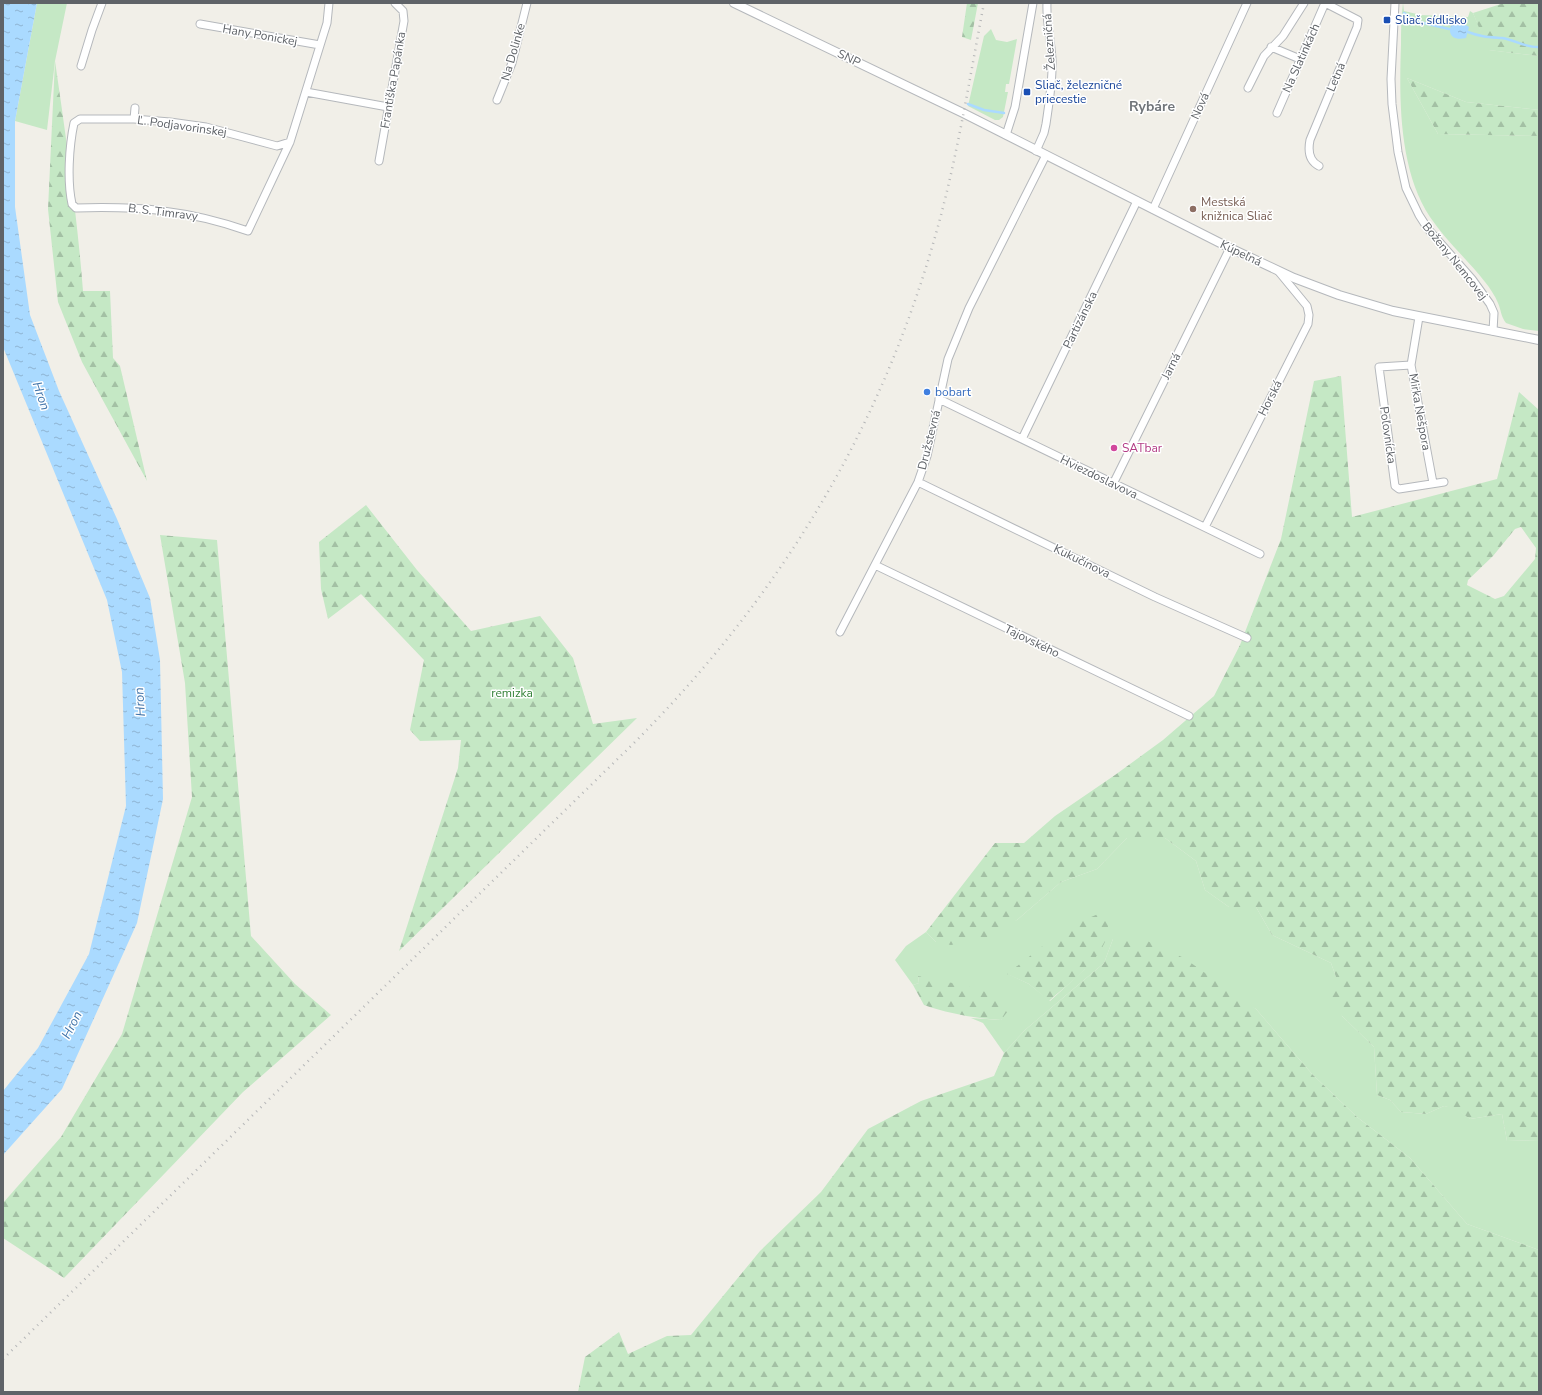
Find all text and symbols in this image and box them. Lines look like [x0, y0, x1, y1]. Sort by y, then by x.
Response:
place label: Sliač, sídlisko [1395, 12, 1467, 28]
street label: Železničná [1039, 13, 1059, 71]
marker: Sliač, sídlisko [1382, 15, 1392, 25]
street label: Hany Ponickej [221, 21, 299, 49]
street label: Na Dolinke [497, 21, 529, 83]
street label: Na Slatinkách [1279, 21, 1323, 95]
street label: Františka Papánka [377, 30, 409, 130]
street label: SNP [835, 46, 864, 71]
street label: Letná [1323, 60, 1349, 94]
place label: Sliač, železničné priecestie [1035, 77, 1122, 107]
marker: Sliač, železničné priecestie [1022, 87, 1032, 97]
street label: Nová [1187, 90, 1213, 122]
district label: Rybáre [1129, 97, 1175, 116]
street label: Ľ. Podjavorinskej [136, 112, 228, 140]
place label: Mestská knižnica Sliač [1201, 194, 1273, 224]
street label: B. S. Timravy [127, 200, 200, 224]
marker: Mestská knižnica Sliač [1188, 204, 1198, 214]
street label: Boženy Nemcovej [1419, 219, 1491, 303]
street label: Kúpeľná [1218, 236, 1264, 270]
street label: Partizánska [1059, 289, 1101, 351]
street label: Jarná [1157, 350, 1184, 383]
street label: Mirka Nešpora [1405, 372, 1435, 452]
street label: Horská [1254, 377, 1286, 419]
water label: Hron [28, 379, 54, 413]
place label: bobart [935, 384, 972, 400]
marker: bobart [922, 387, 932, 397]
street label: Poľovnícka [1376, 405, 1400, 465]
street label: Družstevná [914, 408, 944, 472]
place label: SATbar [1122, 440, 1163, 456]
marker: SATbar [1109, 443, 1119, 453]
street label: Hviezdoslavova [1058, 451, 1140, 503]
street label: Kukučínova [1051, 540, 1113, 582]
street label: Tajovského [1002, 621, 1063, 661]
park label: remizka [491, 685, 533, 701]
water label: Hron [130, 687, 150, 717]
water label: Hron [57, 1008, 87, 1042]

